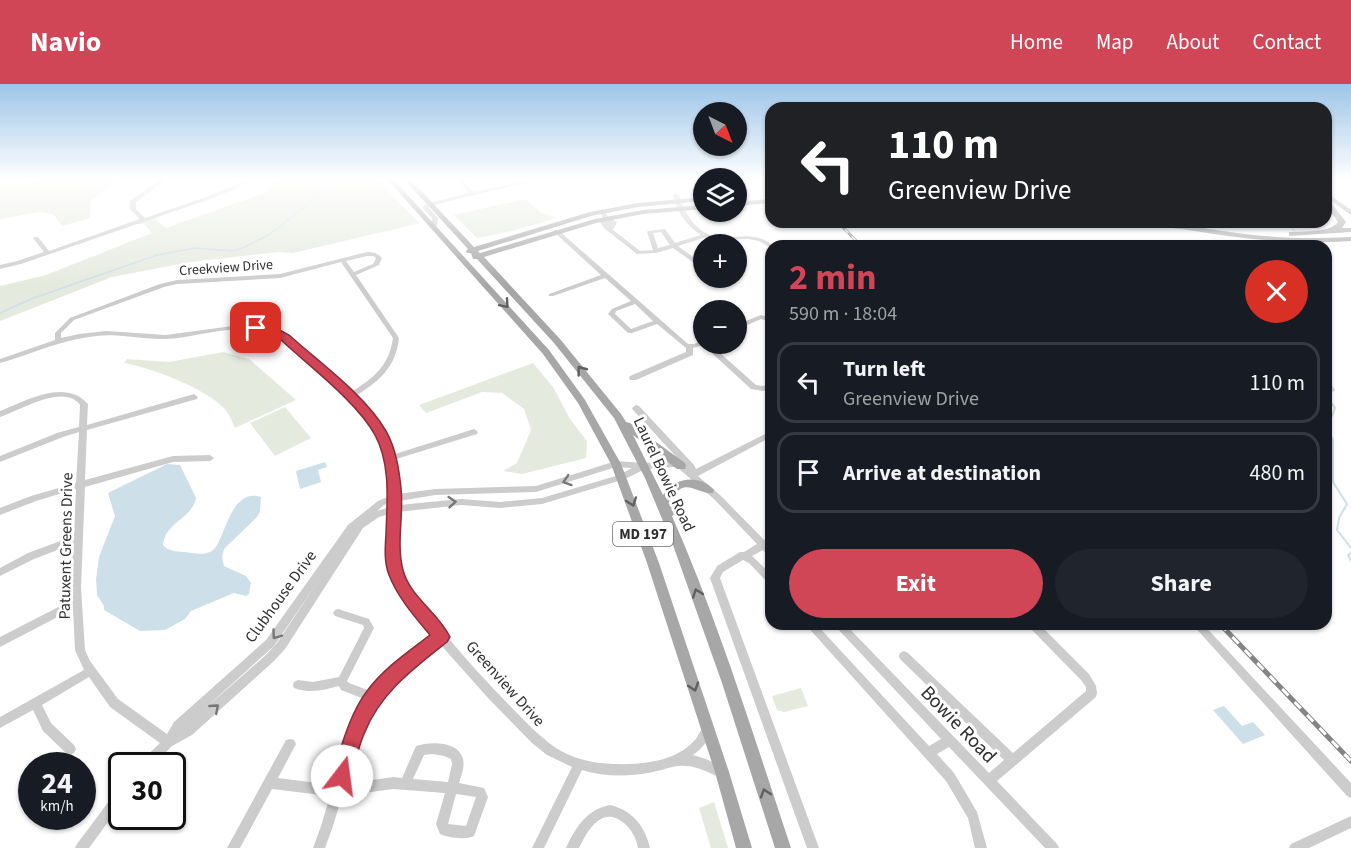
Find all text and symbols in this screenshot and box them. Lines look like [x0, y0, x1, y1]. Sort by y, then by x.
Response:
text: Navio [30, 22, 101, 62]
text: Home [1010, 27, 1063, 57]
text: Map [1096, 27, 1134, 57]
text: About [1167, 27, 1219, 57]
text: Contact [1252, 27, 1321, 57]
north arrow [693, 102, 747, 156]
map controls [693, 102, 747, 354]
text: 110 m [888, 115, 999, 175]
icon: left [789, 126, 867, 204]
button: layers [693, 168, 747, 222]
text: Greenview Drive [888, 171, 1071, 210]
button: + [693, 234, 747, 288]
text: 2 min [789, 252, 877, 303]
street label: Creekview Drive [179, 255, 274, 281]
button: close [1245, 260, 1308, 323]
one-way arrow [498, 297, 509, 308]
button: − [693, 300, 747, 354]
text: 590 m · 18:04 [789, 300, 897, 328]
pin [230, 302, 281, 353]
icon: arrive [239, 311, 272, 344]
text: Turn left [843, 353, 925, 385]
one-way arrow [578, 366, 589, 377]
icon: left [792, 366, 825, 399]
text: 110 m [1250, 367, 1305, 399]
text: Greenview Drive [843, 385, 979, 413]
street label: Laurel Bowie Road [628, 414, 700, 535]
icon: arrive [792, 456, 825, 489]
text: Arrive at destination [843, 457, 1041, 489]
text: 480 m [1250, 457, 1305, 489]
street label: Patuxent Greens Drive [54, 472, 78, 620]
one-way arrow [562, 474, 573, 486]
one-way arrow [448, 496, 457, 509]
one-way arrow [624, 497, 637, 507]
road number: MD 197 [613, 522, 673, 546]
street label: Clubhouse Drive [240, 546, 322, 647]
button: Exit [789, 549, 1043, 618]
button: Share [1055, 549, 1308, 618]
one-way arrow [691, 588, 704, 599]
one-way arrow [272, 629, 283, 640]
street label: Greenview Drive [461, 636, 550, 731]
street label: Bowie Road [914, 679, 1003, 770]
one-way arrow [687, 681, 699, 692]
one-way arrow [208, 704, 219, 715]
position arrow [310, 744, 374, 808]
speed limit sign: 30 [108, 752, 186, 830]
text: 24 [41, 762, 73, 805]
one-way arrow [760, 788, 772, 799]
text: km/h [40, 796, 74, 817]

